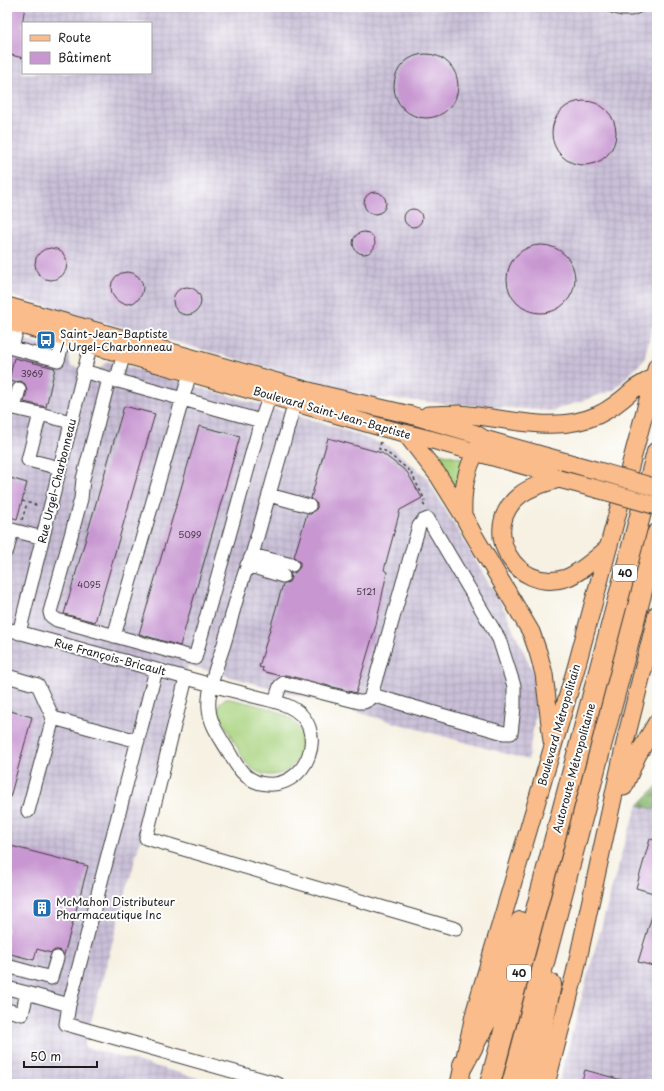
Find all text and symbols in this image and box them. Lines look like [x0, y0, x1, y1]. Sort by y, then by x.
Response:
legend [22, 22, 152, 74]
text: Route [58, 28, 91, 46]
text: Bâtiment [58, 48, 111, 66]
place label: Saint-Jean-Baptiste / Urgel-Charbonneau [60, 325, 172, 355]
bus stop icon: Saint-Jean-Baptiste / Urgel-Charbonneau [35, 329, 57, 351]
house number: 3969 [21, 366, 44, 380]
street label: Boulevard Saint-Jean-Baptiste [251, 382, 413, 443]
street label: Rue Urgel-Charbonneau [33, 417, 80, 545]
house number: 5099 [178, 527, 202, 541]
road number: 40 [613, 565, 637, 581]
house number: 4095 [77, 577, 101, 591]
house number: 5121 [356, 584, 376, 598]
street label: Rue François-Bricault [52, 633, 168, 680]
street label: Boulevard Métropolitain [533, 662, 584, 788]
street label: Autoroute Métropolitaine [548, 701, 599, 835]
place label: McMahon Distributeur Pharmaceutique Inc [56, 893, 176, 923]
building icon: McMahon Distributeur Pharmaceutique Inc [31, 897, 53, 919]
road number: 40 [507, 965, 531, 981]
scale bar [24, 1043, 97, 1069]
text: 50 m [30, 1047, 61, 1065]

